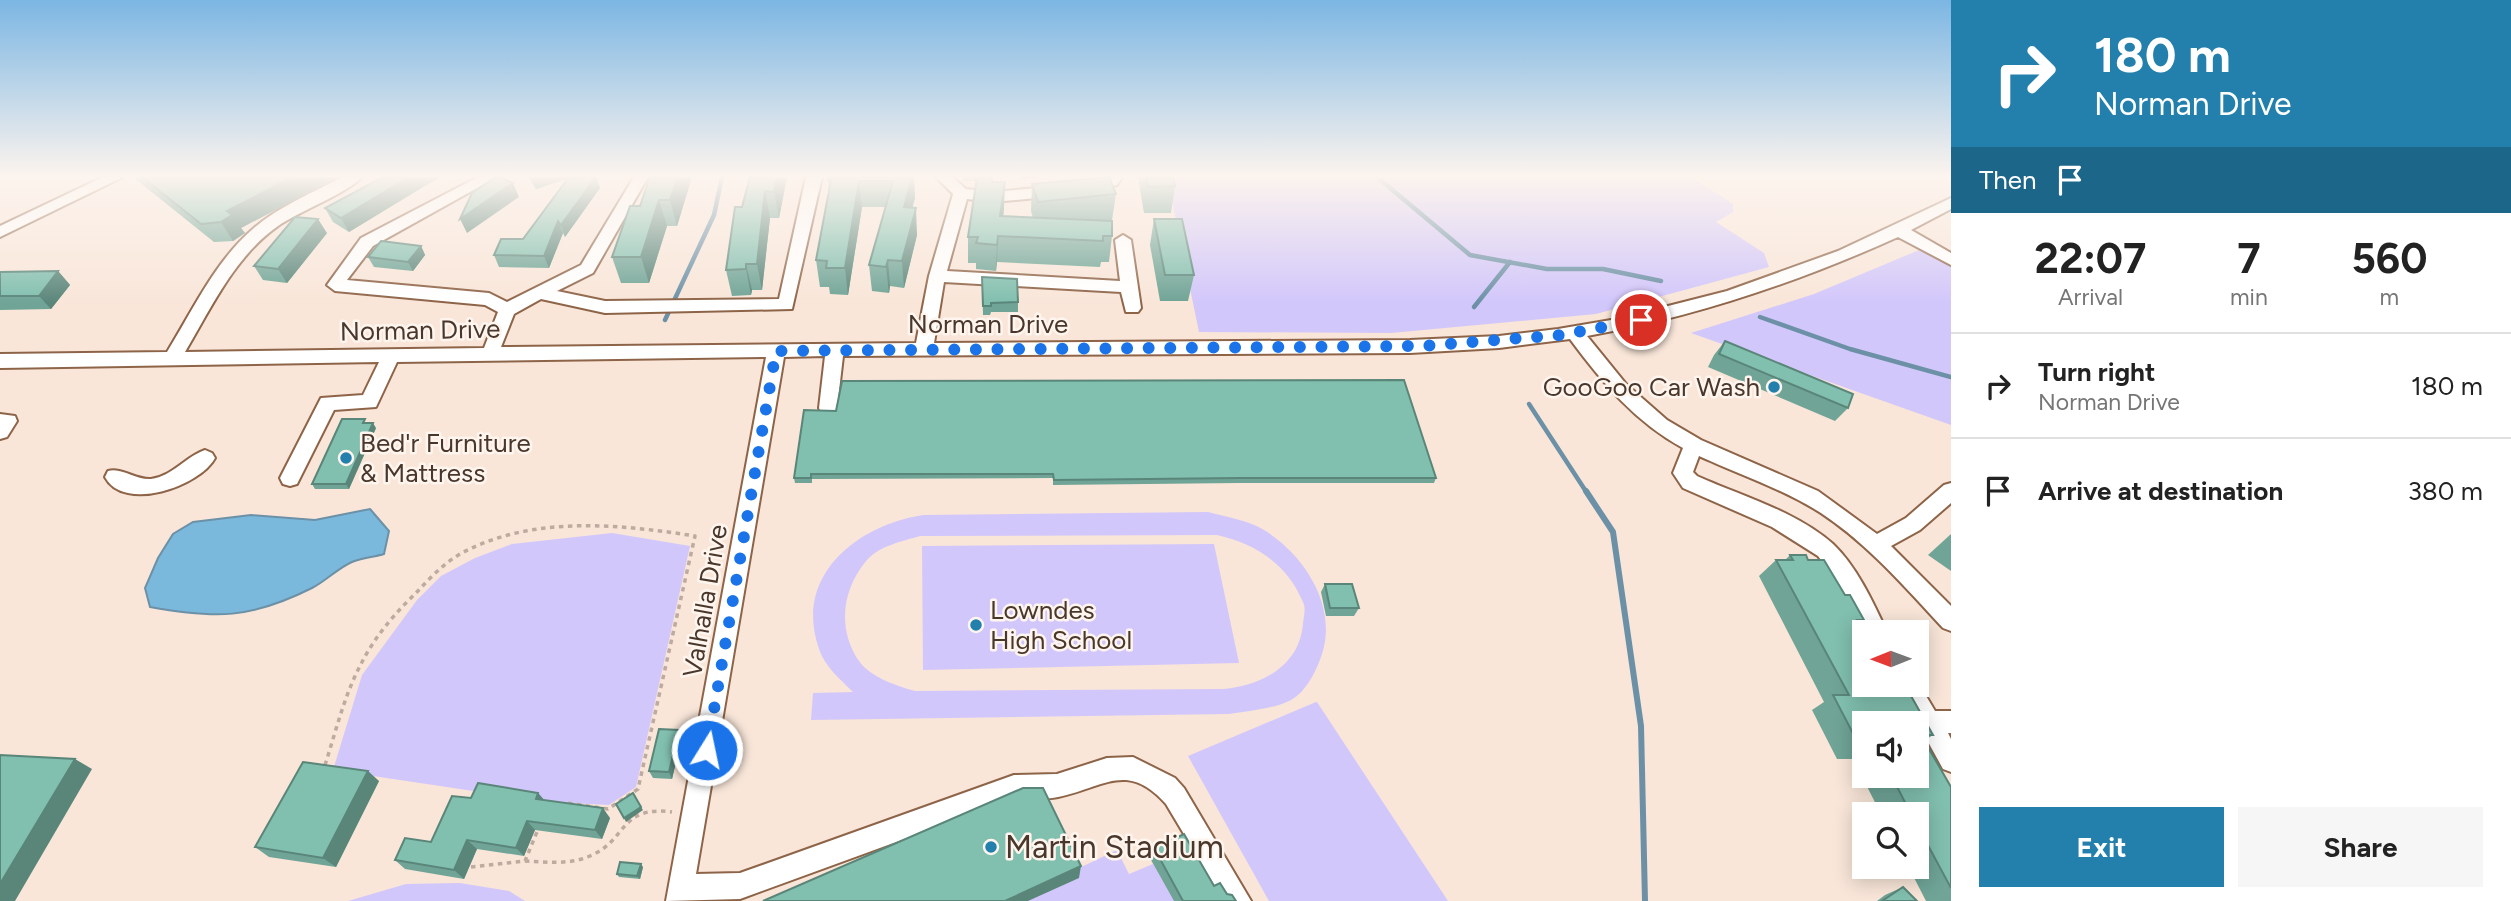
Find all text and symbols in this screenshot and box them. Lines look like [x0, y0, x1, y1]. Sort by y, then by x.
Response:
text: 180 m [2094, 25, 2231, 84]
icon: right [1979, 28, 2070, 119]
text: Norman Drive [2094, 85, 2291, 123]
icon: arrive [2051, 161, 2089, 199]
text: Then [1979, 164, 2037, 196]
text: 22:07 [2035, 233, 2146, 284]
text: 7 [2237, 233, 2261, 284]
text: 560 [2351, 233, 2427, 284]
text: Arrival [2058, 283, 2123, 311]
text: min [2230, 283, 2268, 311]
text: m [2380, 283, 2399, 311]
pin [1611, 290, 1671, 350]
icon: arrive [1622, 301, 1660, 339]
street label: Norman Drive [908, 308, 1068, 340]
street label: Norman Drive [340, 313, 500, 347]
text: Turn right [2038, 356, 2155, 388]
icon: right [1979, 367, 2017, 405]
text: 180 m [2411, 370, 2483, 402]
place label: GooGoo Car Wash [1543, 371, 1760, 403]
marker: GooGoo Car Wash [1766, 379, 1782, 395]
text: Norman Drive [2038, 388, 2180, 416]
place label: Bed'r Furniture & Mattress [360, 427, 531, 489]
marker: Bed'r Furniture & Mattress [338, 450, 354, 466]
icon: arrive [1979, 472, 2017, 510]
text: Arrive at destination [2038, 475, 2283, 507]
text: 380 m [2408, 475, 2483, 507]
street label: Valhalla Drive [676, 522, 734, 680]
place label: Lowndes High School [990, 594, 1132, 656]
marker: Lowndes High School [968, 617, 984, 633]
north arrow [1852, 620, 1928, 696]
map controls [1852, 620, 1929, 879]
button: sound [1852, 711, 1929, 788]
position arrow [670, 713, 744, 787]
button: search [1852, 802, 1929, 879]
button: Exit [1979, 807, 2224, 887]
button: Share [2238, 807, 2483, 887]
place label: Martin Stadium [1005, 828, 1224, 866]
marker: Martin Stadium [983, 839, 999, 855]

